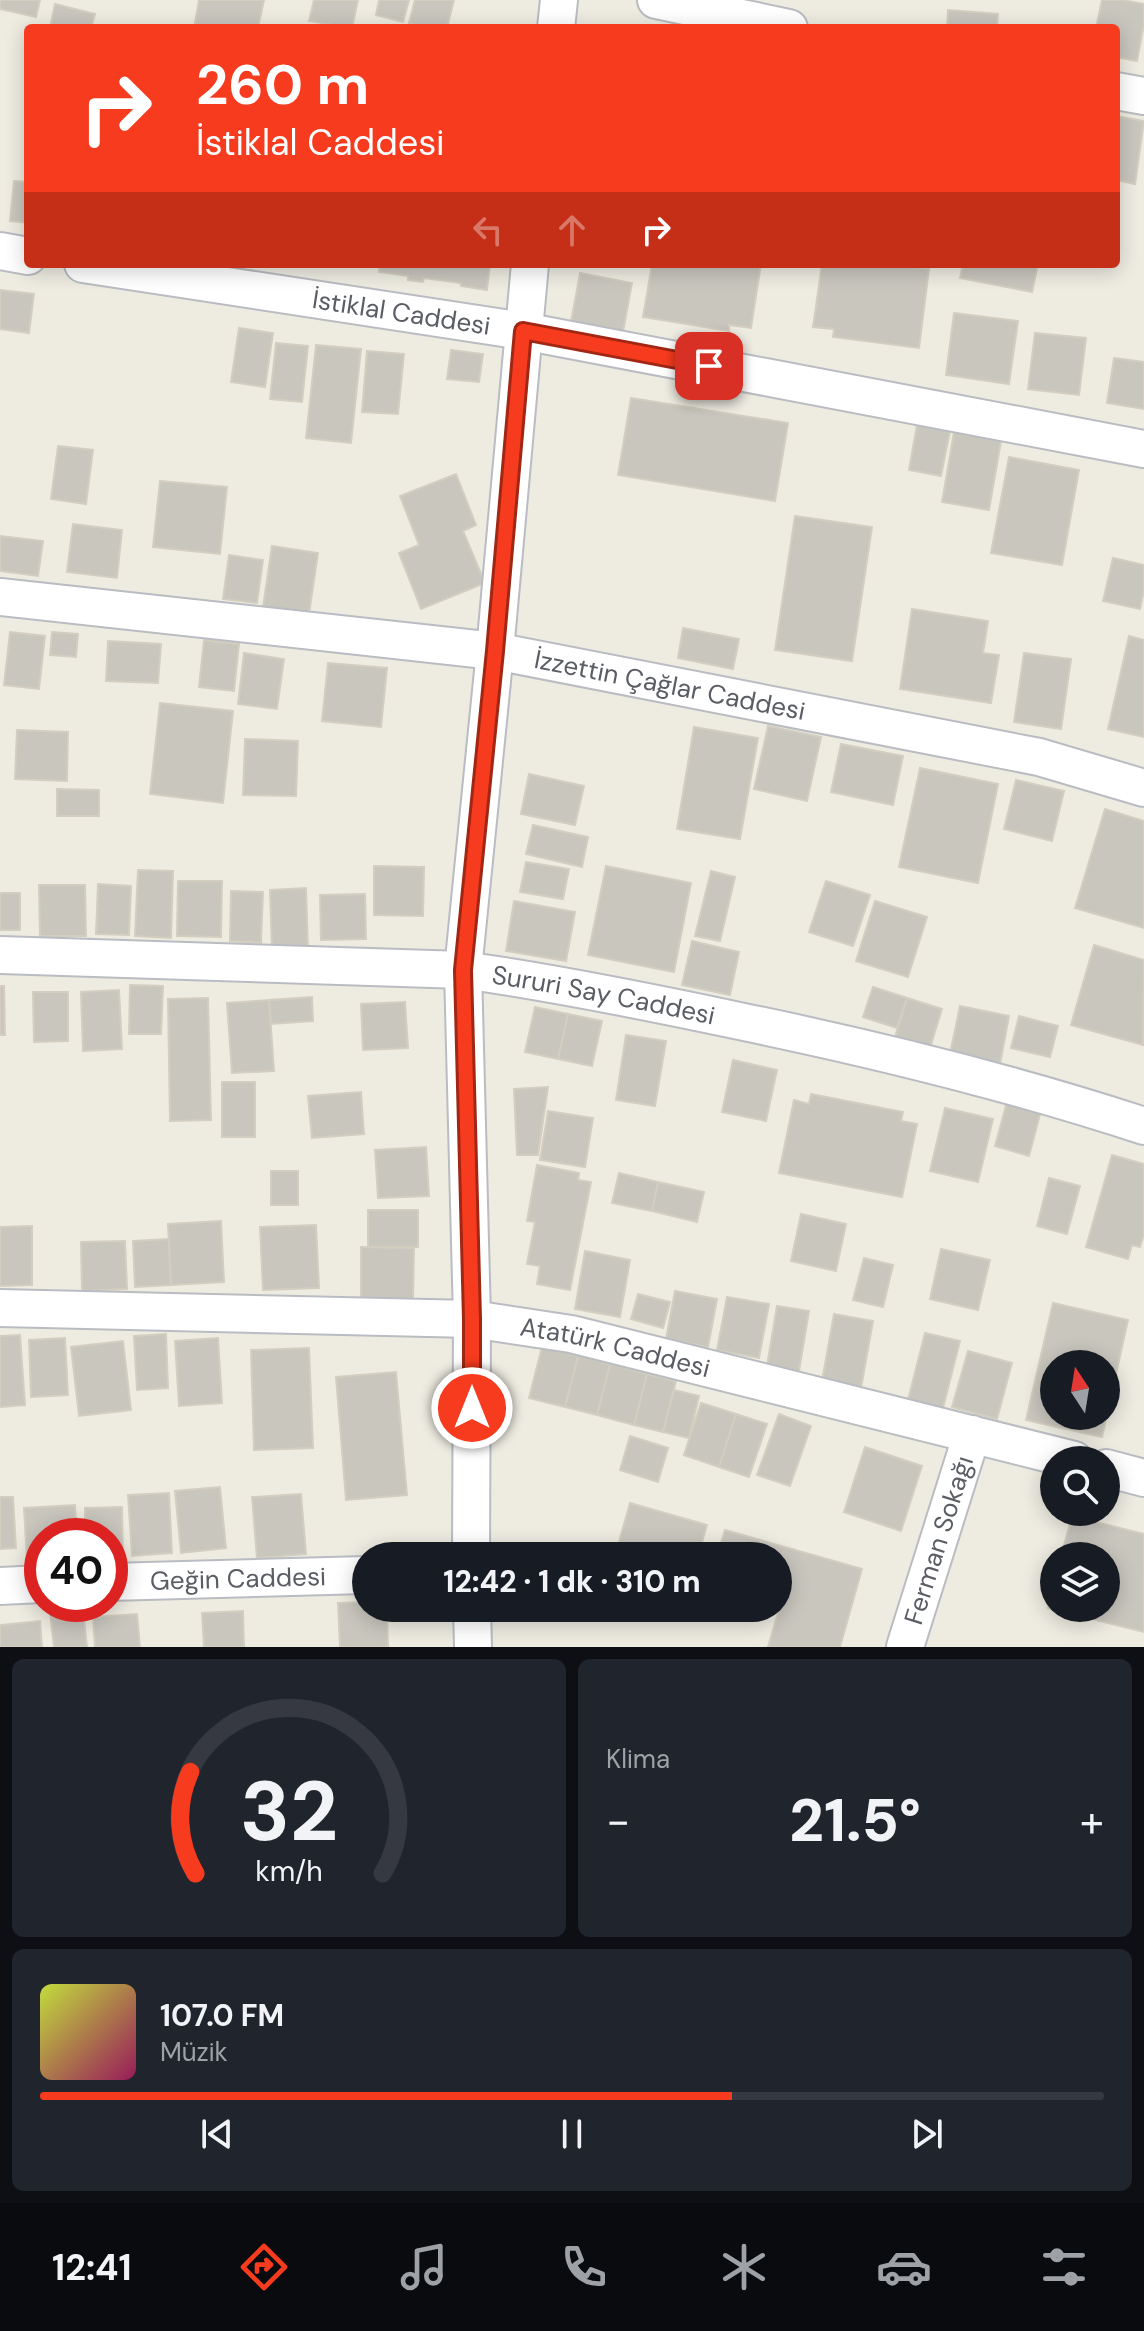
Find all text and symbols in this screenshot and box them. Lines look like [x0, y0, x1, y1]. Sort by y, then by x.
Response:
text: 260 m [196, 48, 369, 121]
icon: right [64, 56, 168, 160]
text: İstiklal Caddesi [196, 119, 444, 166]
icon: left [466, 208, 510, 252]
icon: ahead [550, 208, 594, 252]
icon: right [634, 208, 678, 252]
street label: İstiklal Caddesi [310, 282, 493, 343]
pin [675, 332, 743, 400]
icon: arrive [687, 344, 731, 388]
street label: İzzettin Çağlar Caddesi [531, 642, 808, 728]
street label: Sururi Say Caddesi [490, 957, 718, 1032]
street label: Atatürk Caddesi [518, 1310, 714, 1385]
north arrow [1040, 1350, 1120, 1430]
map controls [1040, 1350, 1120, 1622]
position arrow [430, 1366, 514, 1450]
button: search [1040, 1446, 1120, 1526]
street label: Ferman Sokağı [896, 1452, 981, 1629]
speed limit sign: 40 [24, 1518, 128, 1622]
button: layers [1040, 1542, 1120, 1622]
street label: Geğin Caddesi [150, 1559, 326, 1598]
text: 12:42 · 1 dk · 310 m [443, 1562, 701, 1601]
text: Klima [606, 1742, 670, 1776]
text: 32 [240, 1757, 338, 1866]
text: 21.5° [789, 1781, 921, 1860]
text: − [606, 1792, 630, 1850]
text: + [1080, 1792, 1104, 1850]
text: km/h [255, 1853, 323, 1890]
text: 107.0 FM [160, 1996, 284, 2035]
text: Müzik [160, 2035, 228, 2069]
icon: previous [195, 2112, 239, 2156]
icon: pause [550, 2112, 594, 2156]
icon: next [905, 2112, 949, 2156]
icon: directions [236, 2239, 292, 2295]
icon: music [396, 2239, 452, 2295]
icon: phone [556, 2239, 612, 2295]
icon: climate [716, 2239, 772, 2295]
icon: car [876, 2239, 932, 2295]
icon: filters [1036, 2239, 1092, 2295]
text: 12:41 [52, 2244, 132, 2291]

